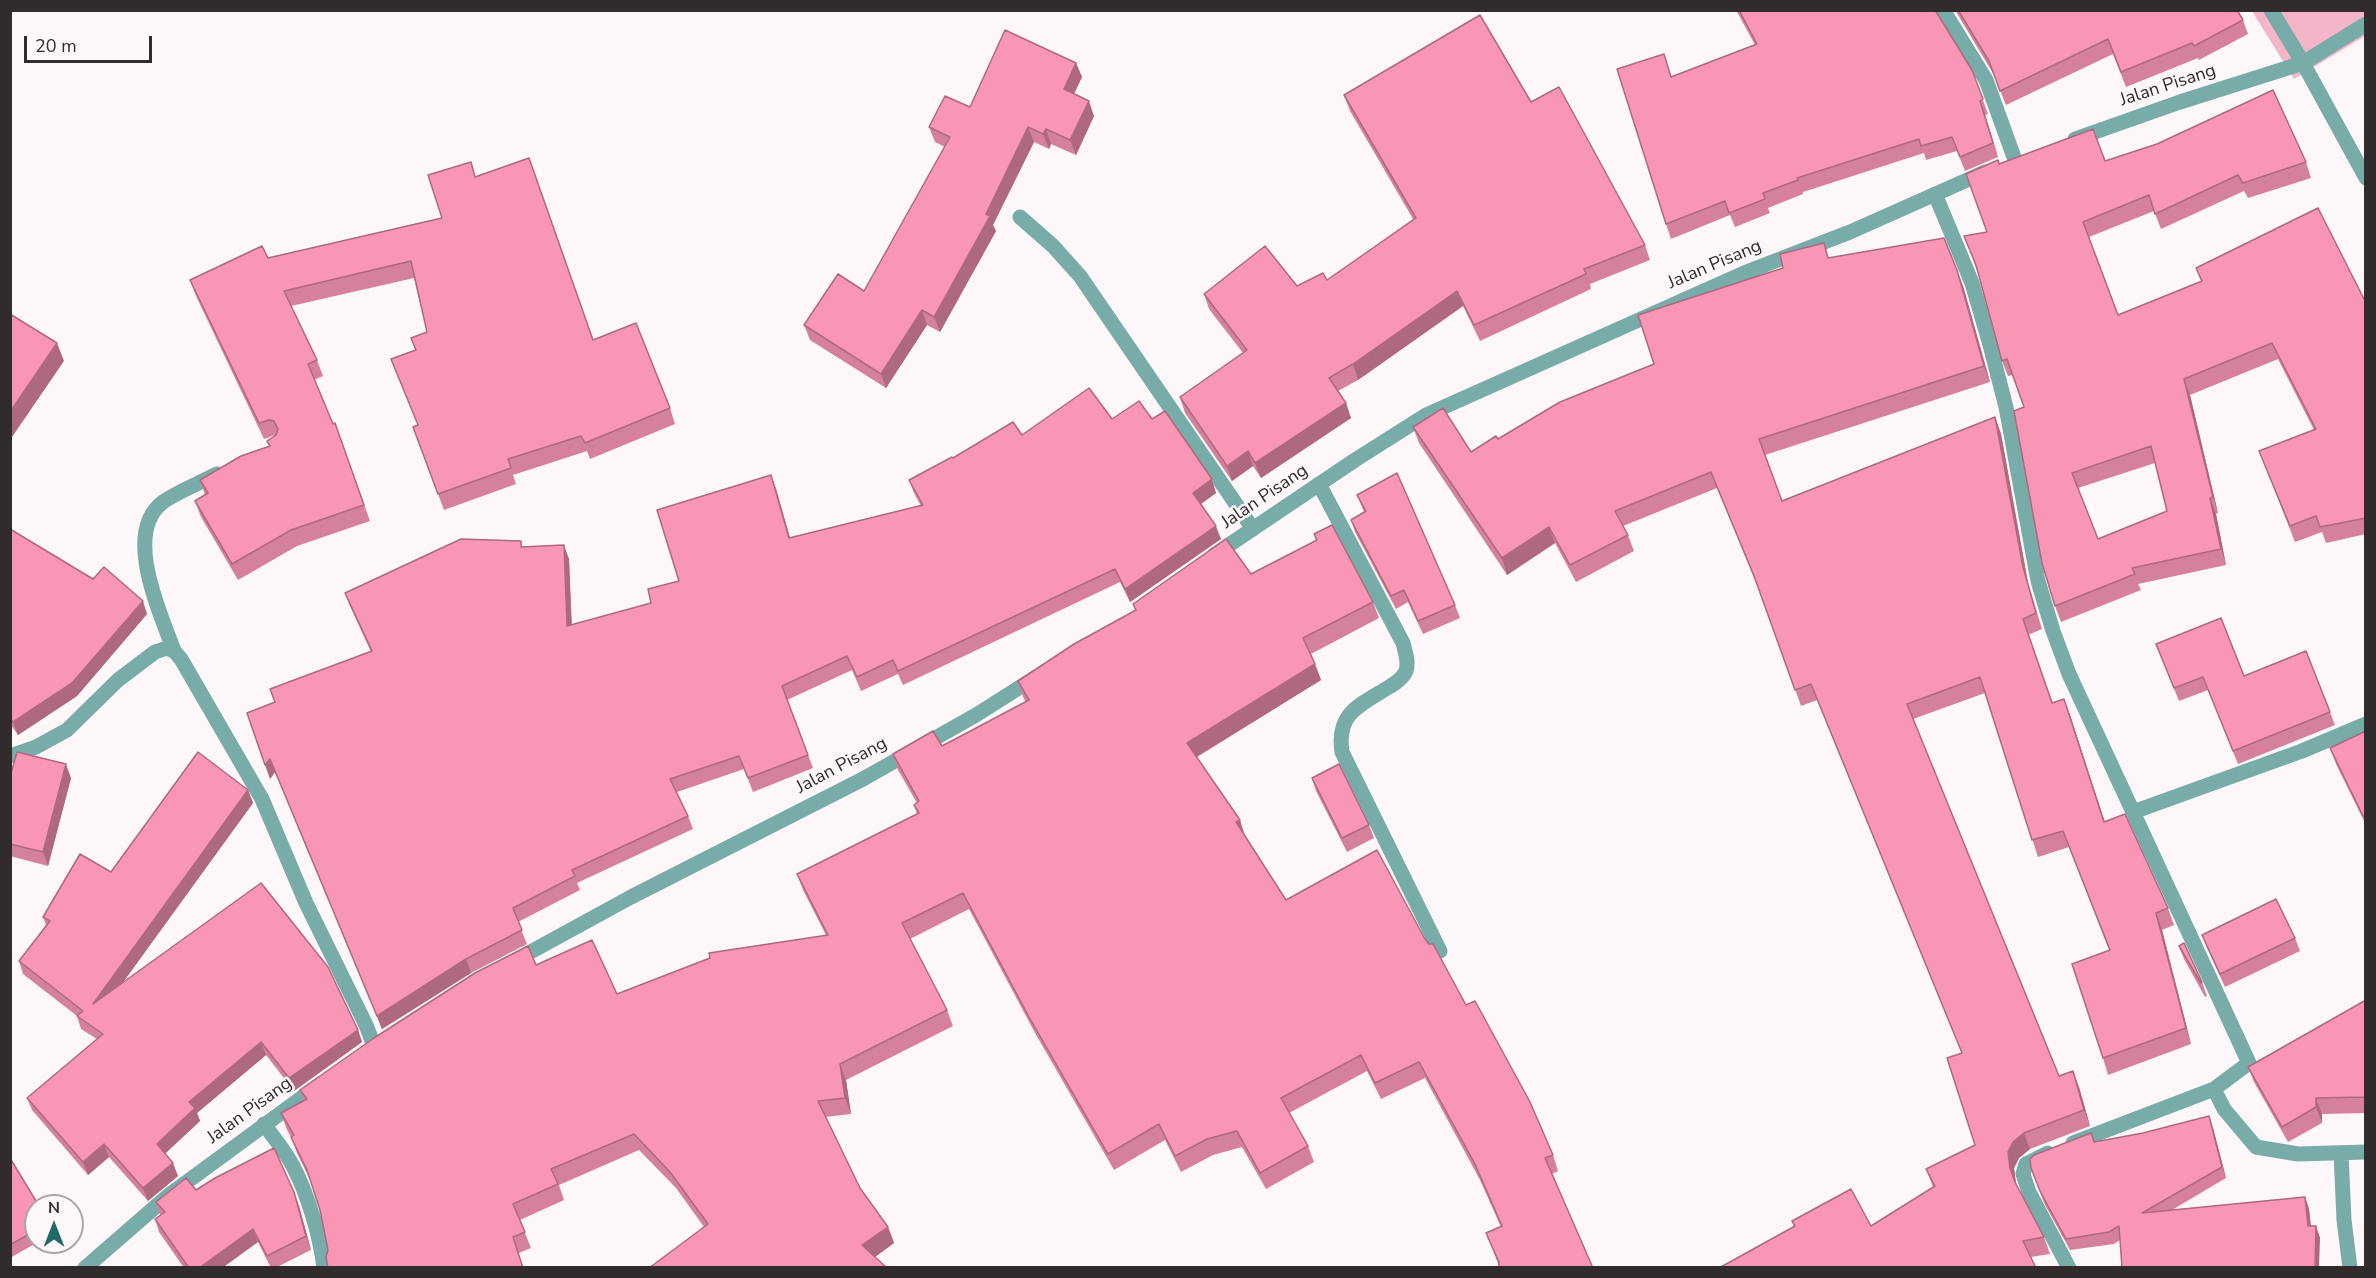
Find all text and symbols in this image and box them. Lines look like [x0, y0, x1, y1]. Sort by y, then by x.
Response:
scale bar [27, 24, 154, 62]
text: 20 m [35, 34, 77, 58]
street label: Jalan Pisang [2117, 60, 2219, 112]
street label: Jalan Pisang [1665, 236, 1765, 294]
street label: Jalan Pisang [1218, 460, 1312, 534]
street label: Jalan Pisang [793, 733, 891, 799]
street label: Jalan Pisang [203, 1073, 297, 1149]
north arrow [24, 1194, 84, 1254]
text: N [48, 1197, 60, 1219]

